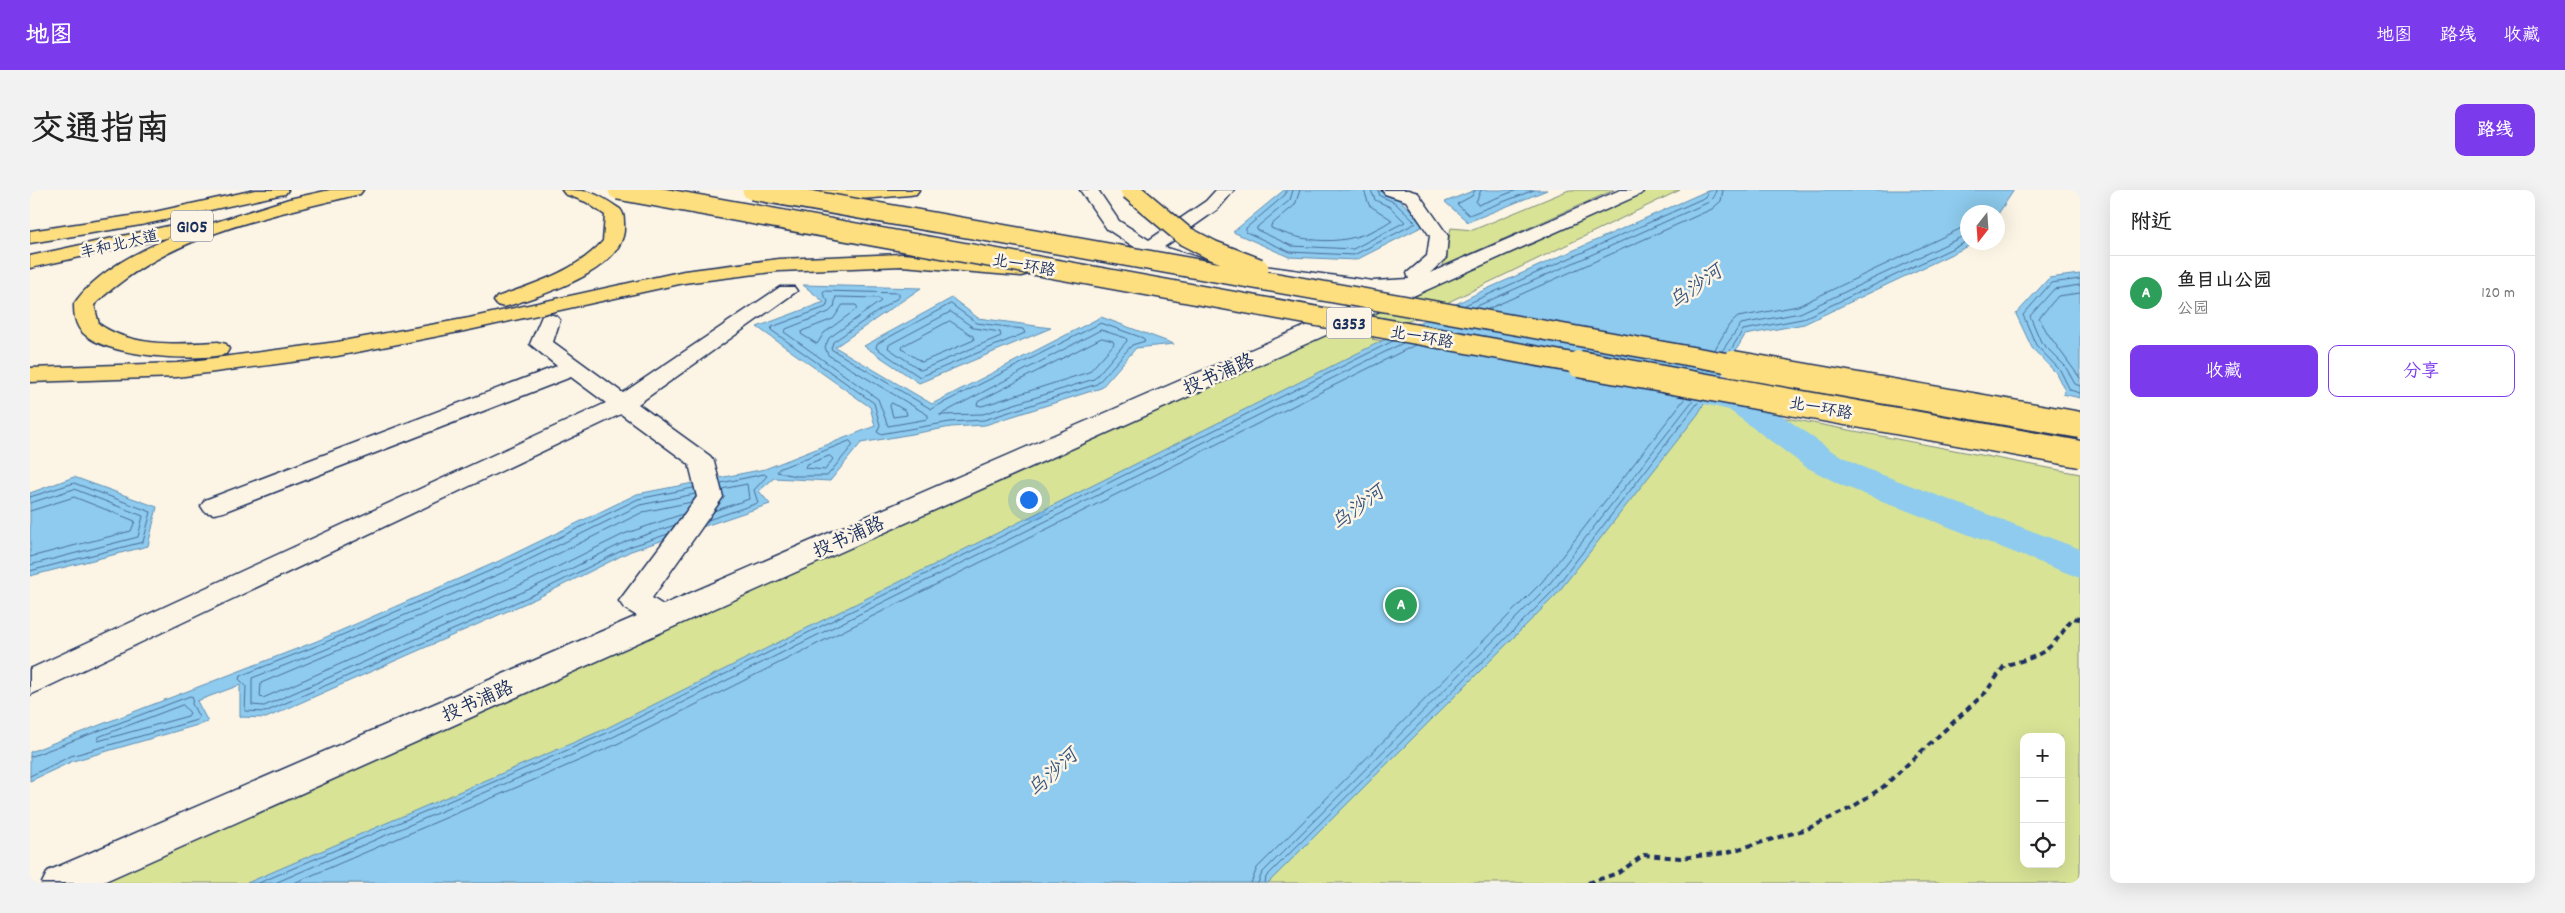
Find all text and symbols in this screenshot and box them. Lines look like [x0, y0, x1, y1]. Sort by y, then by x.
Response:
text: 地图 [25, 20, 73, 54]
text: 地图 [2376, 24, 2412, 49]
text: 路线 [2440, 24, 2476, 49]
text: 收藏 [2504, 24, 2540, 49]
button: 路线 [2455, 104, 2535, 156]
text: 交通指南 [30, 107, 170, 157]
north arrow [1960, 205, 2005, 250]
text: 附近 [2130, 209, 2172, 239]
road number: G105 [171, 210, 213, 242]
street label: 丰和北大道 [78, 225, 161, 266]
street label: 北一环路 [990, 250, 1057, 283]
water label: 乌沙河 [1664, 258, 1732, 317]
text: 鱼目山公园 [2177, 269, 2272, 296]
text: A [2142, 282, 2150, 305]
text: 120 m [2481, 282, 2515, 305]
text: 公园 [2177, 298, 2209, 321]
road number: G353 [1326, 308, 1372, 338]
street label: 北一环路 [1388, 322, 1455, 355]
button: 收藏 [2130, 345, 2318, 397]
button: 分享 [2328, 345, 2515, 397]
street label: 投书浦路 [1179, 348, 1260, 404]
street label: 北一环路 [1787, 393, 1854, 426]
water label: 乌沙河 [1326, 478, 1394, 539]
your location [1016, 487, 1042, 513]
street label: 投书浦路 [809, 511, 890, 567]
pin: A [1385, 586, 1417, 624]
street label: 投书浦路 [438, 675, 519, 731]
map controls [2020, 733, 2065, 868]
button: + [2020, 733, 2065, 778]
water label: 乌沙河 [1023, 741, 1088, 805]
button: − [2020, 778, 2065, 823]
button: locate [2020, 823, 2065, 868]

